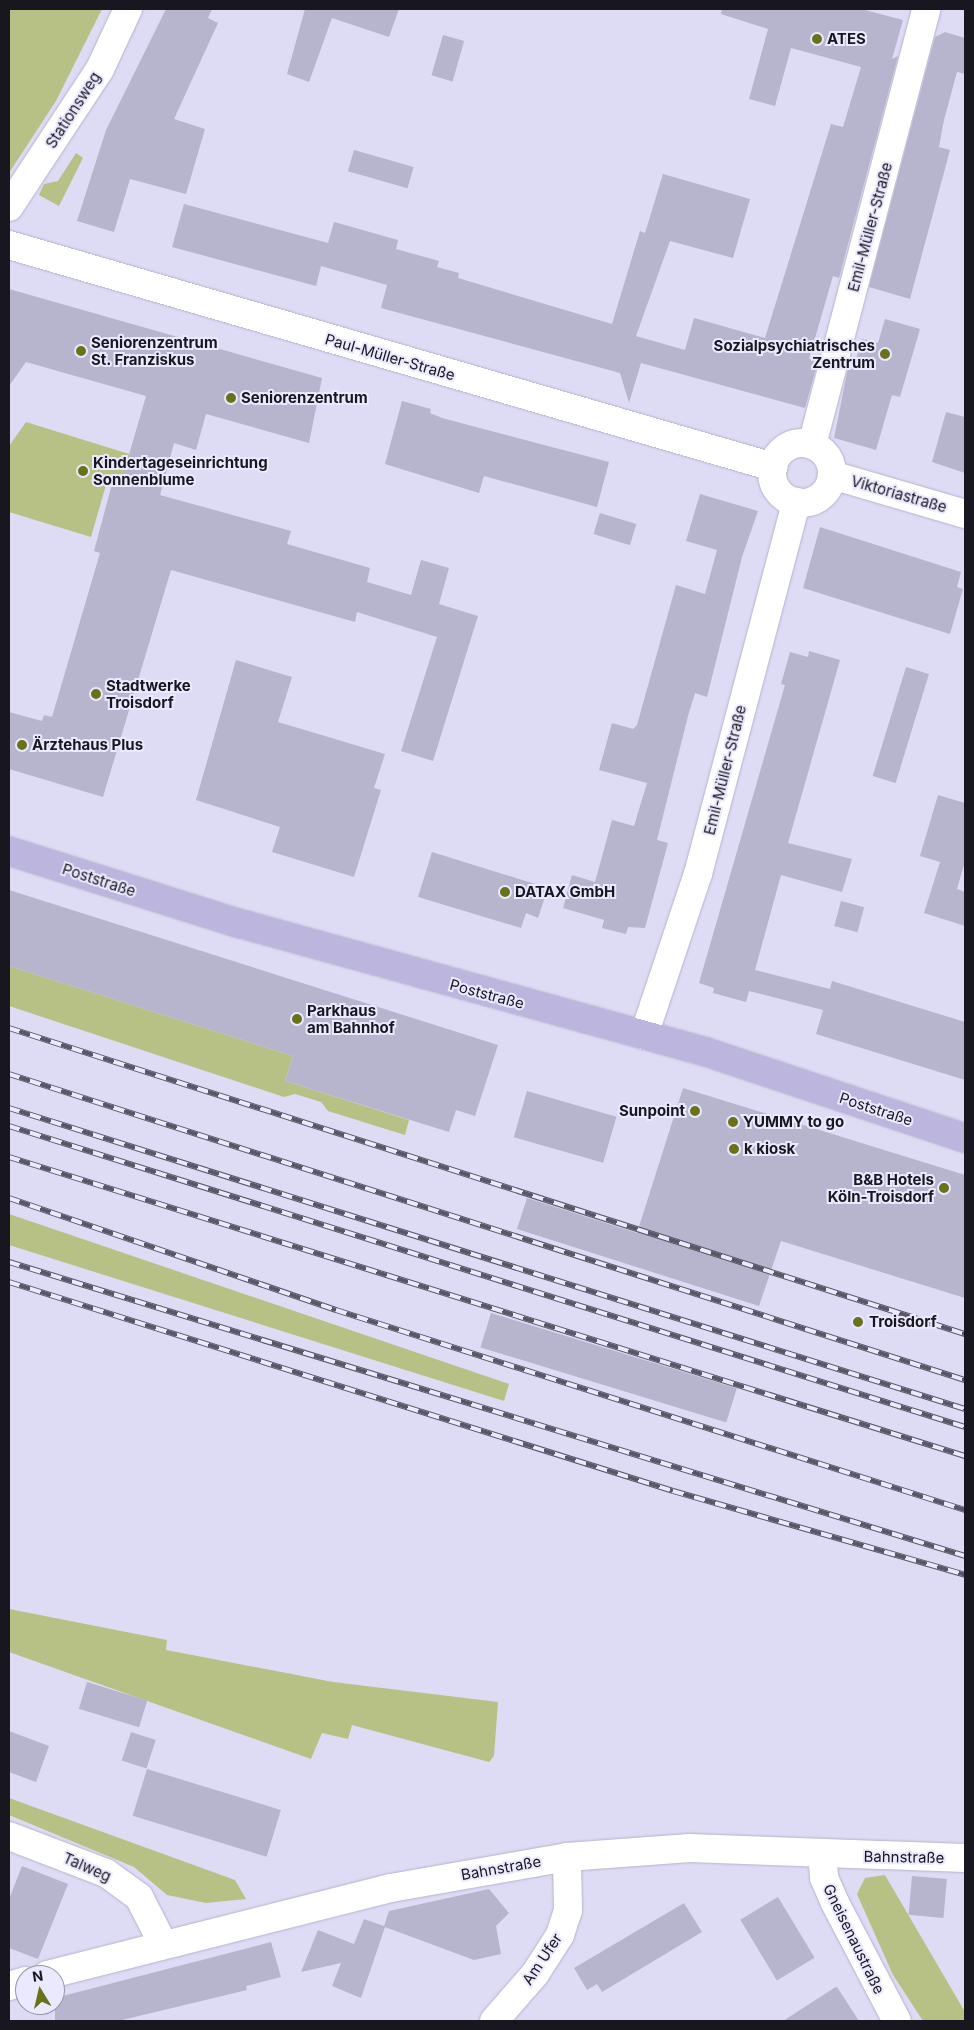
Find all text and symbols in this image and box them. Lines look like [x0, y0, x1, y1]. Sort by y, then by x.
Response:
place label: ATES [827, 30, 866, 48]
marker: ATES [811, 33, 823, 45]
street label: Stationsweg [42, 68, 104, 152]
street label: Emil-Müller-Straße [844, 160, 896, 294]
street label: Paul-Müller-Straße [323, 330, 457, 384]
place label: Seniorenzentrum St. Franziskus [91, 333, 218, 368]
place label: Sozialpsychiatrisches Zentrum [714, 336, 875, 371]
marker: Seniorenzentrum St. Franziskus [75, 345, 87, 357]
marker: Sozialpsychiatrisches Zentrum [879, 348, 891, 360]
place label: Seniorenzentrum [241, 389, 368, 407]
marker: Seniorenzentrum [225, 392, 237, 404]
place label: Kindertageseinrichtung Sonnenblume [93, 453, 268, 488]
marker: Kindertageseinrichtung Sonnenblume [77, 465, 89, 477]
street label: Viktoriastraße [849, 472, 949, 516]
place label: Stadtwerke Troisdorf [106, 676, 191, 711]
marker: Stadtwerke Troisdorf [90, 688, 102, 700]
street label: Emil-Müller-Straße [700, 703, 750, 837]
place label: Ärztehaus Plus [32, 736, 143, 754]
marker: Ärztehaus Plus [16, 739, 28, 751]
street label: Poststraße [60, 860, 138, 900]
place label: DATAX GmbH [515, 883, 615, 901]
marker: DATAX GmbH [499, 886, 511, 898]
street label: Poststraße [448, 975, 526, 1013]
place label: Parkhaus am Bahnhof [307, 1001, 395, 1036]
marker: Parkhaus am Bahnhof [291, 1013, 303, 1025]
street label: Poststraße [837, 1089, 915, 1129]
place label: Sunpoint [619, 1102, 685, 1120]
marker: Sunpoint [689, 1105, 701, 1117]
place label: YUMMY to go [743, 1113, 844, 1131]
marker: YUMMY to go [727, 1116, 739, 1128]
place label: k kiosk [744, 1140, 795, 1158]
marker: k kiosk [728, 1143, 740, 1155]
place label: B&B Hotels Köln-Troisdorf [828, 1170, 934, 1205]
marker: B&B Hotels Köln-Troisdorf [938, 1182, 950, 1194]
place label: Troisdorf [869, 1313, 937, 1331]
marker: Troisdorf [851, 1315, 865, 1329]
street label: Bahnstraße [863, 1847, 945, 1867]
street label: Talweg [60, 1848, 114, 1886]
street label: Bahnstraße [460, 1852, 542, 1884]
street label: Gneisenaustraße [820, 1881, 888, 1997]
street label: Am Ufer [518, 1930, 566, 1988]
north arrow [15, 1965, 65, 2015]
text: N [31, 1966, 44, 1985]

